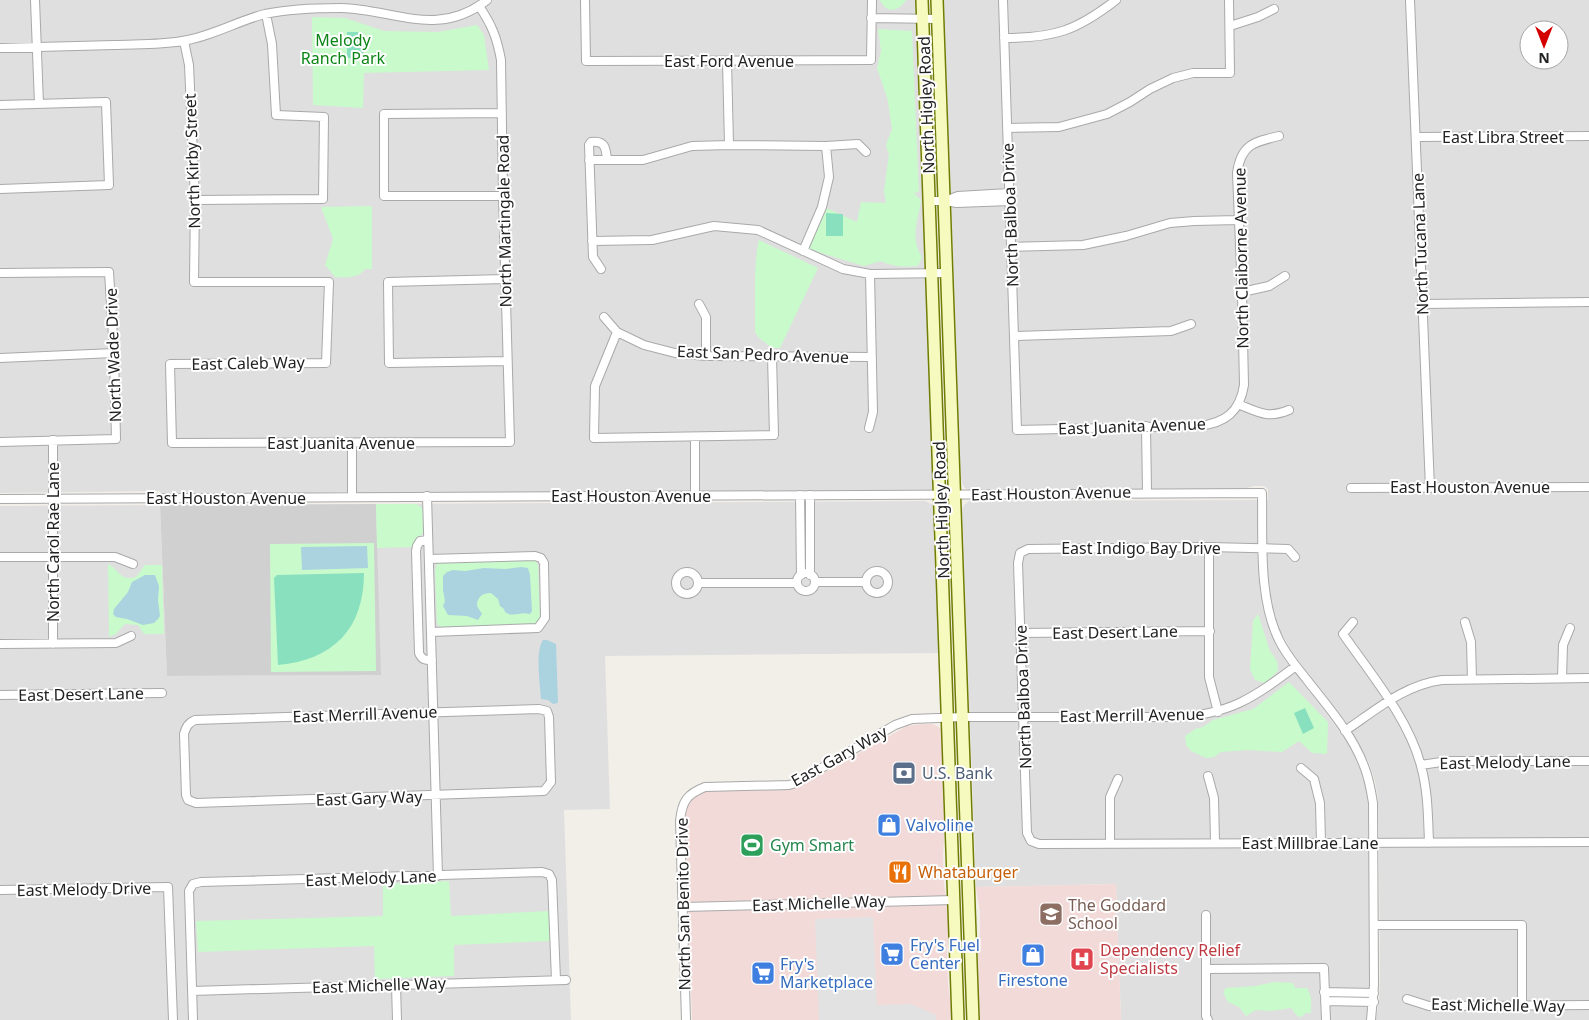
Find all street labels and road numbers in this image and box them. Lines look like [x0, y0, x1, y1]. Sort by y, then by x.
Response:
street label: North Higley Road [913, 36, 939, 174]
street label: East Ford Avenue [664, 50, 794, 72]
street label: North Kirby Street [179, 93, 205, 229]
street label: East Libra Street [1442, 126, 1564, 148]
street label: North Martingale Road [491, 134, 517, 308]
street label: North Balboa Drive [996, 143, 1024, 287]
street label: North Claiborne Avenue [1228, 167, 1254, 349]
street label: North Tucana Lane [1407, 173, 1433, 315]
street label: North Wade Drive [100, 287, 126, 423]
street label: East San Pedro Avenue [677, 340, 849, 368]
street label: East Caleb Way [191, 351, 306, 375]
street label: East Juanita Avenue [1058, 412, 1206, 440]
street label: East Juanita Avenue [267, 432, 415, 454]
street label: North Higley Road [928, 441, 954, 579]
street label: North Carol Rae Lane [42, 462, 64, 622]
street label: East Houston Avenue [1390, 476, 1550, 498]
street label: East Houston Avenue [971, 481, 1131, 505]
street label: East Houston Avenue [551, 485, 711, 507]
street label: East Houston Avenue [146, 487, 306, 509]
street label: East Indigo Bay Drive [1061, 537, 1221, 559]
street label: East Desert Lane [1052, 620, 1178, 644]
street label: North Balboa Drive [1009, 625, 1037, 769]
street label: East Desert Lane [18, 682, 144, 706]
street label: East Merrill Avenue [292, 700, 438, 728]
street label: East Merrill Avenue [1059, 703, 1205, 727]
street label: East Gary Way [787, 720, 892, 791]
street label: East Melody Lane [1439, 750, 1571, 774]
street label: East Gary Way [315, 785, 424, 811]
street label: North San Benito Drive [670, 817, 696, 991]
street label: East Millbrae Lane [1242, 832, 1378, 854]
street label: East Melody Lane [305, 865, 437, 891]
street label: East Melody Drive [17, 877, 151, 901]
street label: East Michelle Way [752, 890, 887, 916]
street label: East Michelle Way [312, 972, 447, 998]
street label: East Michelle Way [1431, 993, 1566, 1017]

